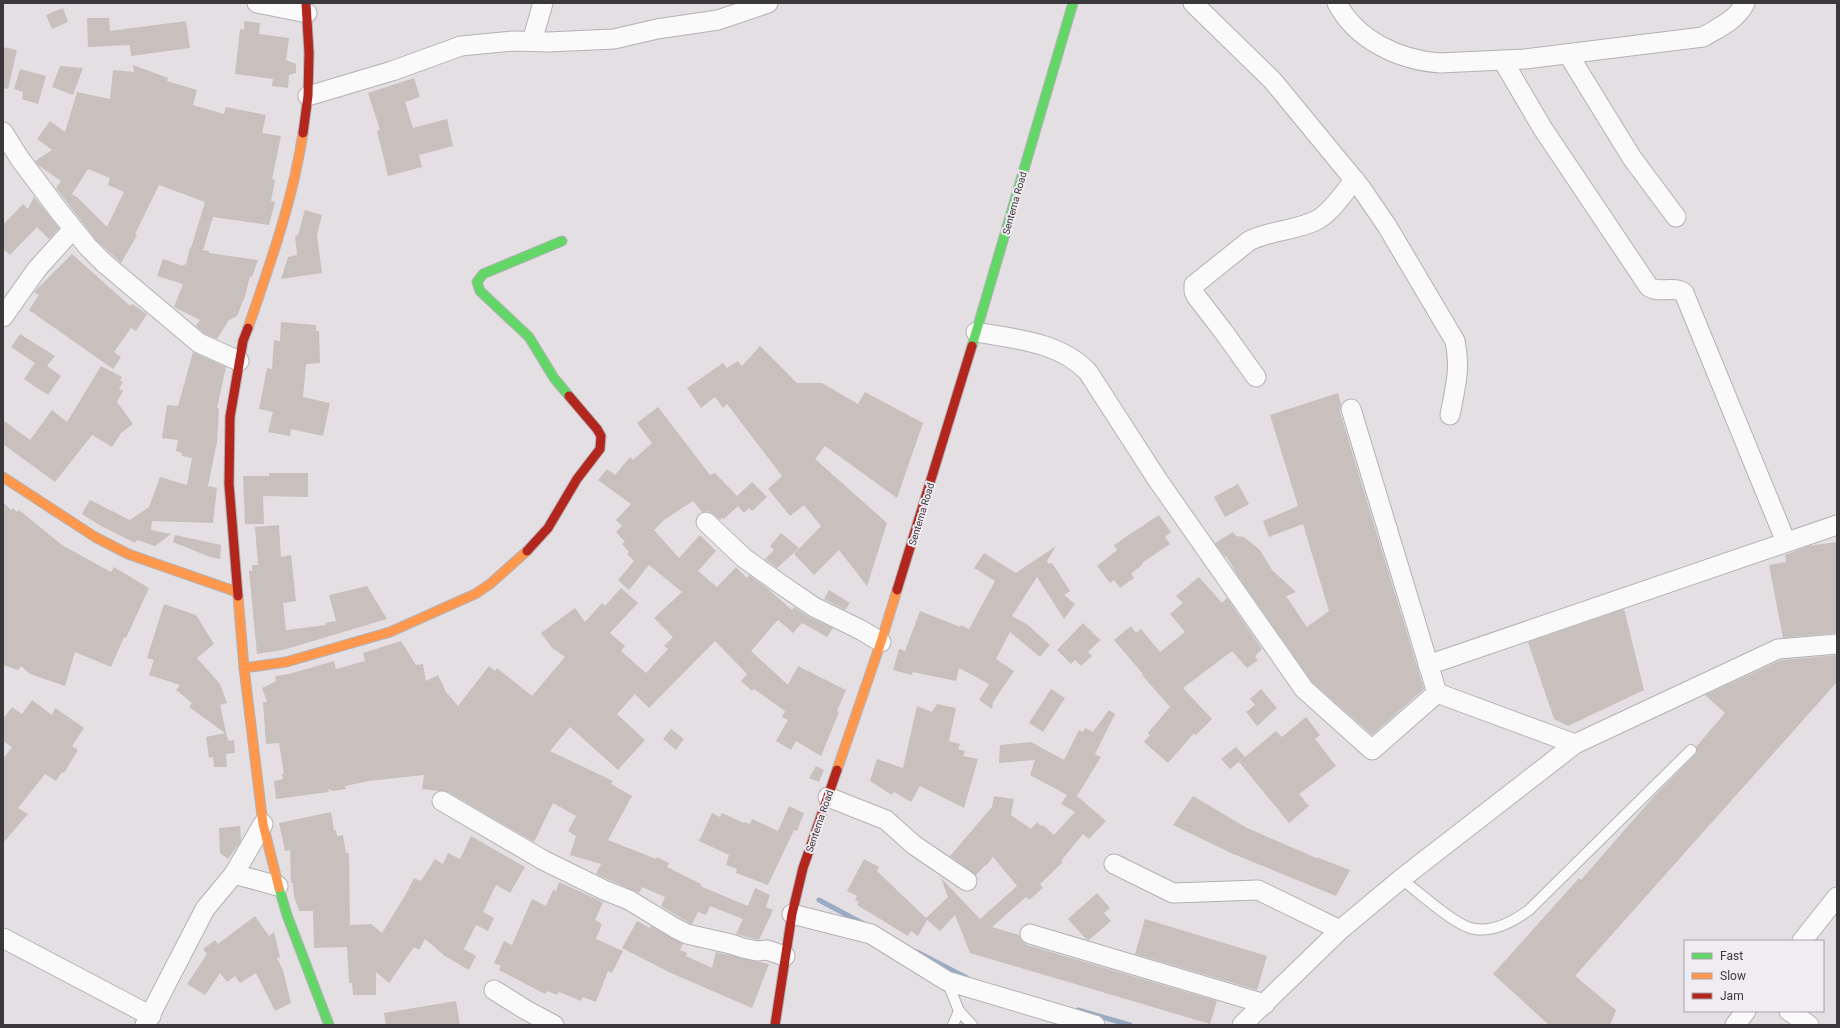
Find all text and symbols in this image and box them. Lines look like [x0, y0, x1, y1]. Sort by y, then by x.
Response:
street label: Sentema Road [1000, 170, 1029, 236]
street label: Sentema Road [907, 481, 936, 547]
street label: Sentema Road [804, 789, 835, 854]
legend [1684, 940, 1824, 1012]
text: Fast [1720, 949, 1743, 963]
text: Slow [1720, 969, 1746, 983]
text: Jam [1720, 989, 1744, 1003]

